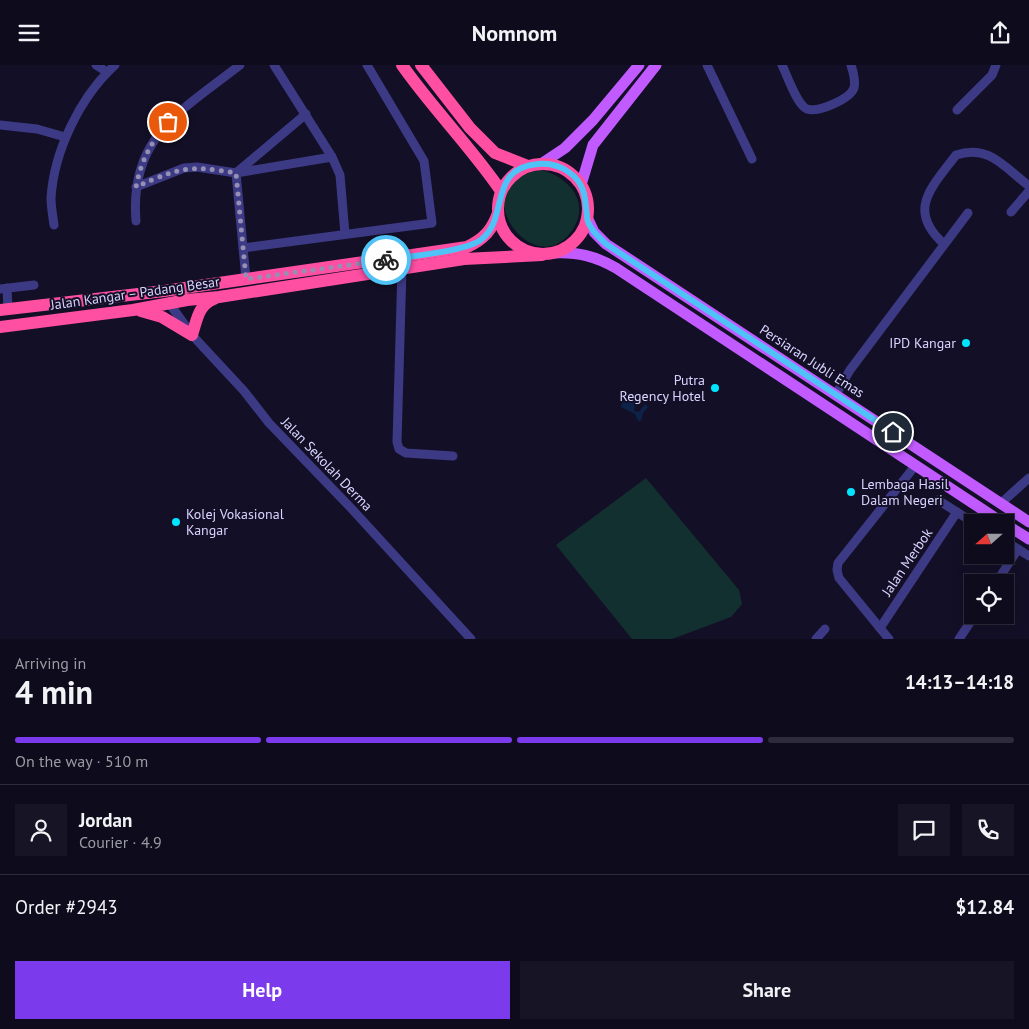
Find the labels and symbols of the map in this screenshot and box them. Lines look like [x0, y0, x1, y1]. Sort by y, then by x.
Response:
pin [147, 101, 189, 143]
courier [361, 235, 411, 285]
street label: Jalan Kangar – Padang Besar [48, 272, 221, 314]
street label: Persiaran Jubli Emas [756, 320, 868, 402]
place label: IPD Kangar [889, 334, 956, 352]
marker: IPD Kangar [960, 337, 972, 349]
place label: Putra Regency Hotel [619, 371, 705, 405]
marker: Putra Regency Hotel [709, 382, 721, 394]
pin [872, 411, 914, 453]
street label: Jalan Sekolah Derma [277, 412, 377, 515]
place label: Lembaga Hasil Dalam Negeri [861, 475, 949, 509]
marker: Lembaga Hasil Dalam Negeri [845, 486, 857, 498]
place label: Kolej Vokasional Kangar [186, 505, 284, 539]
north arrow [964, 514, 1014, 564]
marker: Kolej Vokasional Kangar [170, 516, 182, 528]
street label: Jalan Merbok [877, 524, 936, 600]

